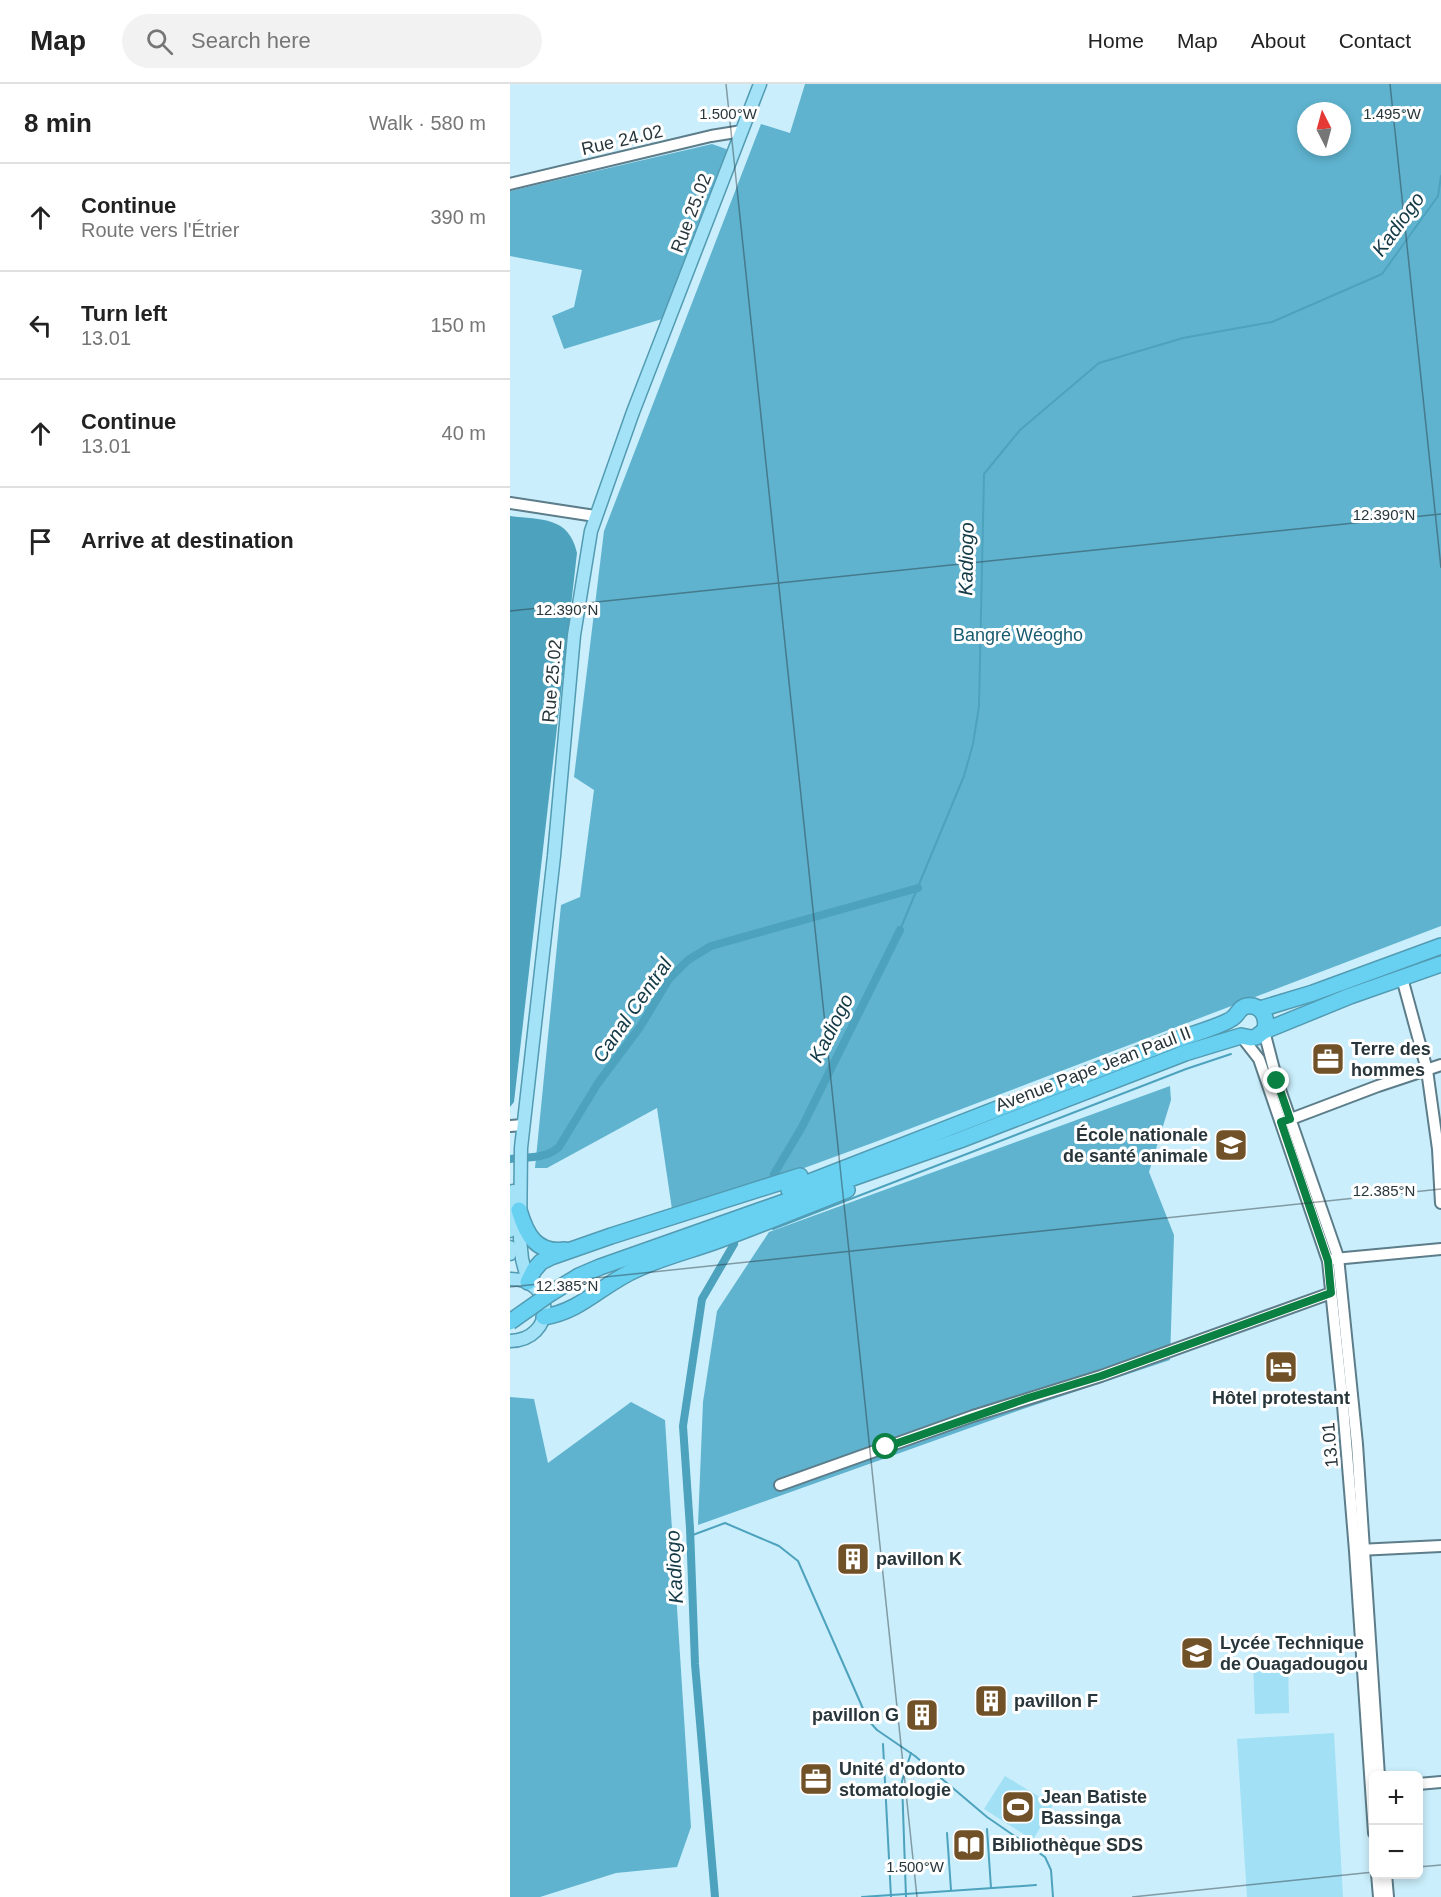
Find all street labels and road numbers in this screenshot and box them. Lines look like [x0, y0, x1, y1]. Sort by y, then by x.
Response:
street label: Rue 24.02 [579, 121, 665, 159]
street label: Rue 25.02 [667, 171, 715, 255]
street label: Rue 25.02 [538, 639, 566, 723]
street label: Avenue Pape Jean Paul II [992, 1022, 1194, 1116]
street label: 13.01 [1318, 1422, 1342, 1468]

